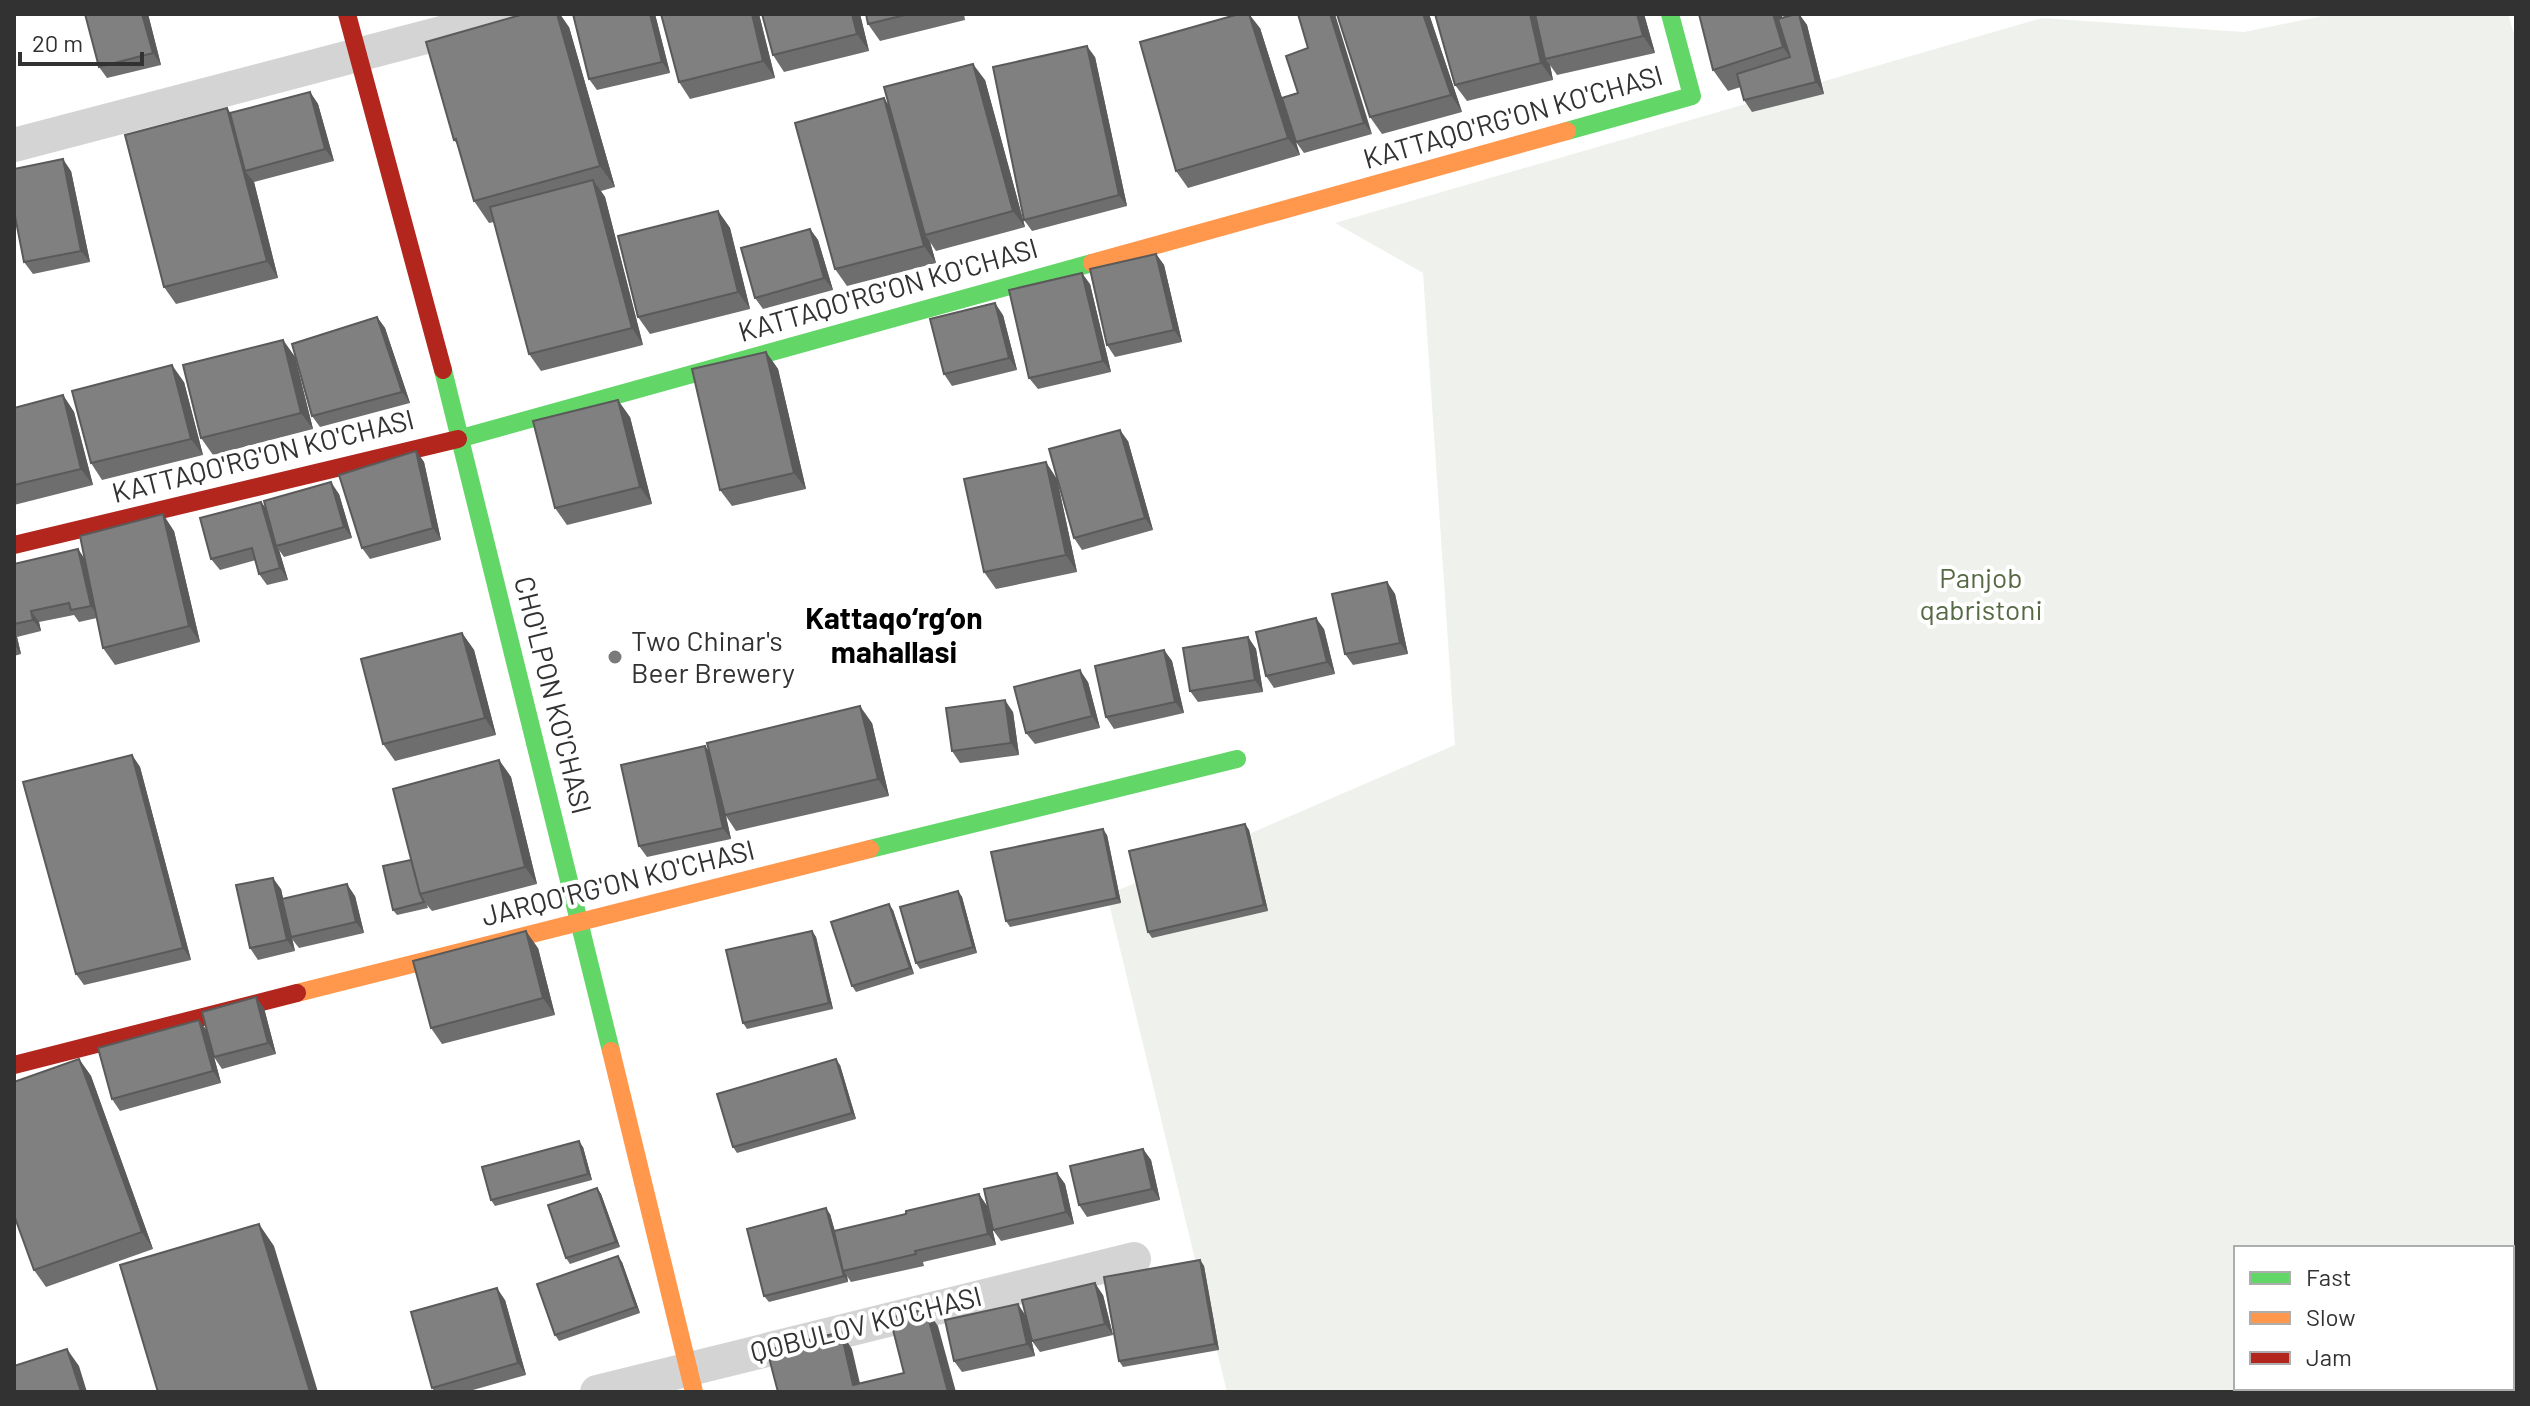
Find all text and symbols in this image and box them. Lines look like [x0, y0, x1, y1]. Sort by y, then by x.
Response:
scale bar [20, 16, 142, 66]
text: 20 m [32, 28, 83, 57]
street label: KATTAQO'RG'ON KO'CHASI [1359, 57, 1666, 175]
street label: KATTAQO'RG'ON KO'CHASI [734, 230, 1041, 348]
street label: KATTAQO'RG'ON KO'CHASI [108, 401, 417, 509]
park label: Panjob qabristoni [1919, 560, 2043, 626]
street label: CHO'LPON KO'CHASI [508, 572, 600, 817]
district label: Kattaqo‘rg‘on mahallasi [805, 599, 983, 669]
place label: Two Chinar's Beer Brewery [631, 623, 795, 689]
marker: Two Chinar's Beer Brewery [606, 648, 624, 666]
street label: JARQO'RG'ON KO'CHASI [478, 832, 758, 932]
legend [2234, 1246, 2514, 1390]
text: Fast [2306, 1262, 2351, 1291]
street label: QOBULOV KO'CHASI [746, 1278, 985, 1368]
text: Slow [2306, 1302, 2355, 1331]
text: Jam [2306, 1342, 2352, 1371]

